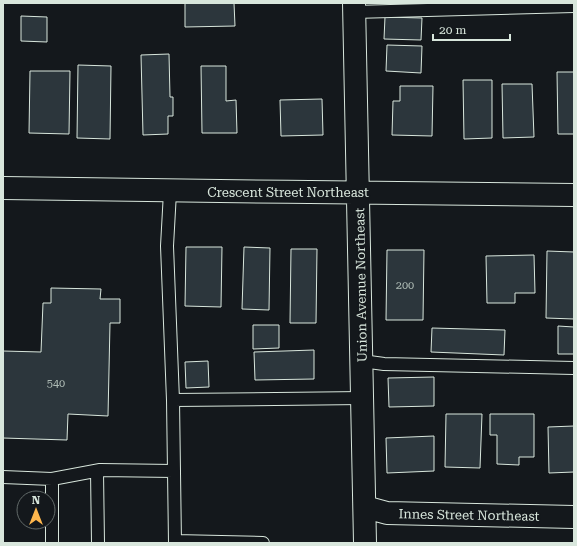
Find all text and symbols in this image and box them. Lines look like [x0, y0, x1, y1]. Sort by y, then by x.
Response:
scale bar [433, 16, 510, 42]
text: 20 m [439, 23, 466, 37]
street label: Crescent Street Northeast [207, 185, 369, 200]
street label: Union Avenue Northeast [352, 208, 370, 362]
house number: 200 [396, 279, 414, 292]
house number: 540 [47, 377, 65, 390]
north arrow [16, 490, 56, 530]
text: N [32, 494, 41, 507]
street label: Innes Street Northeast [398, 506, 540, 524]

